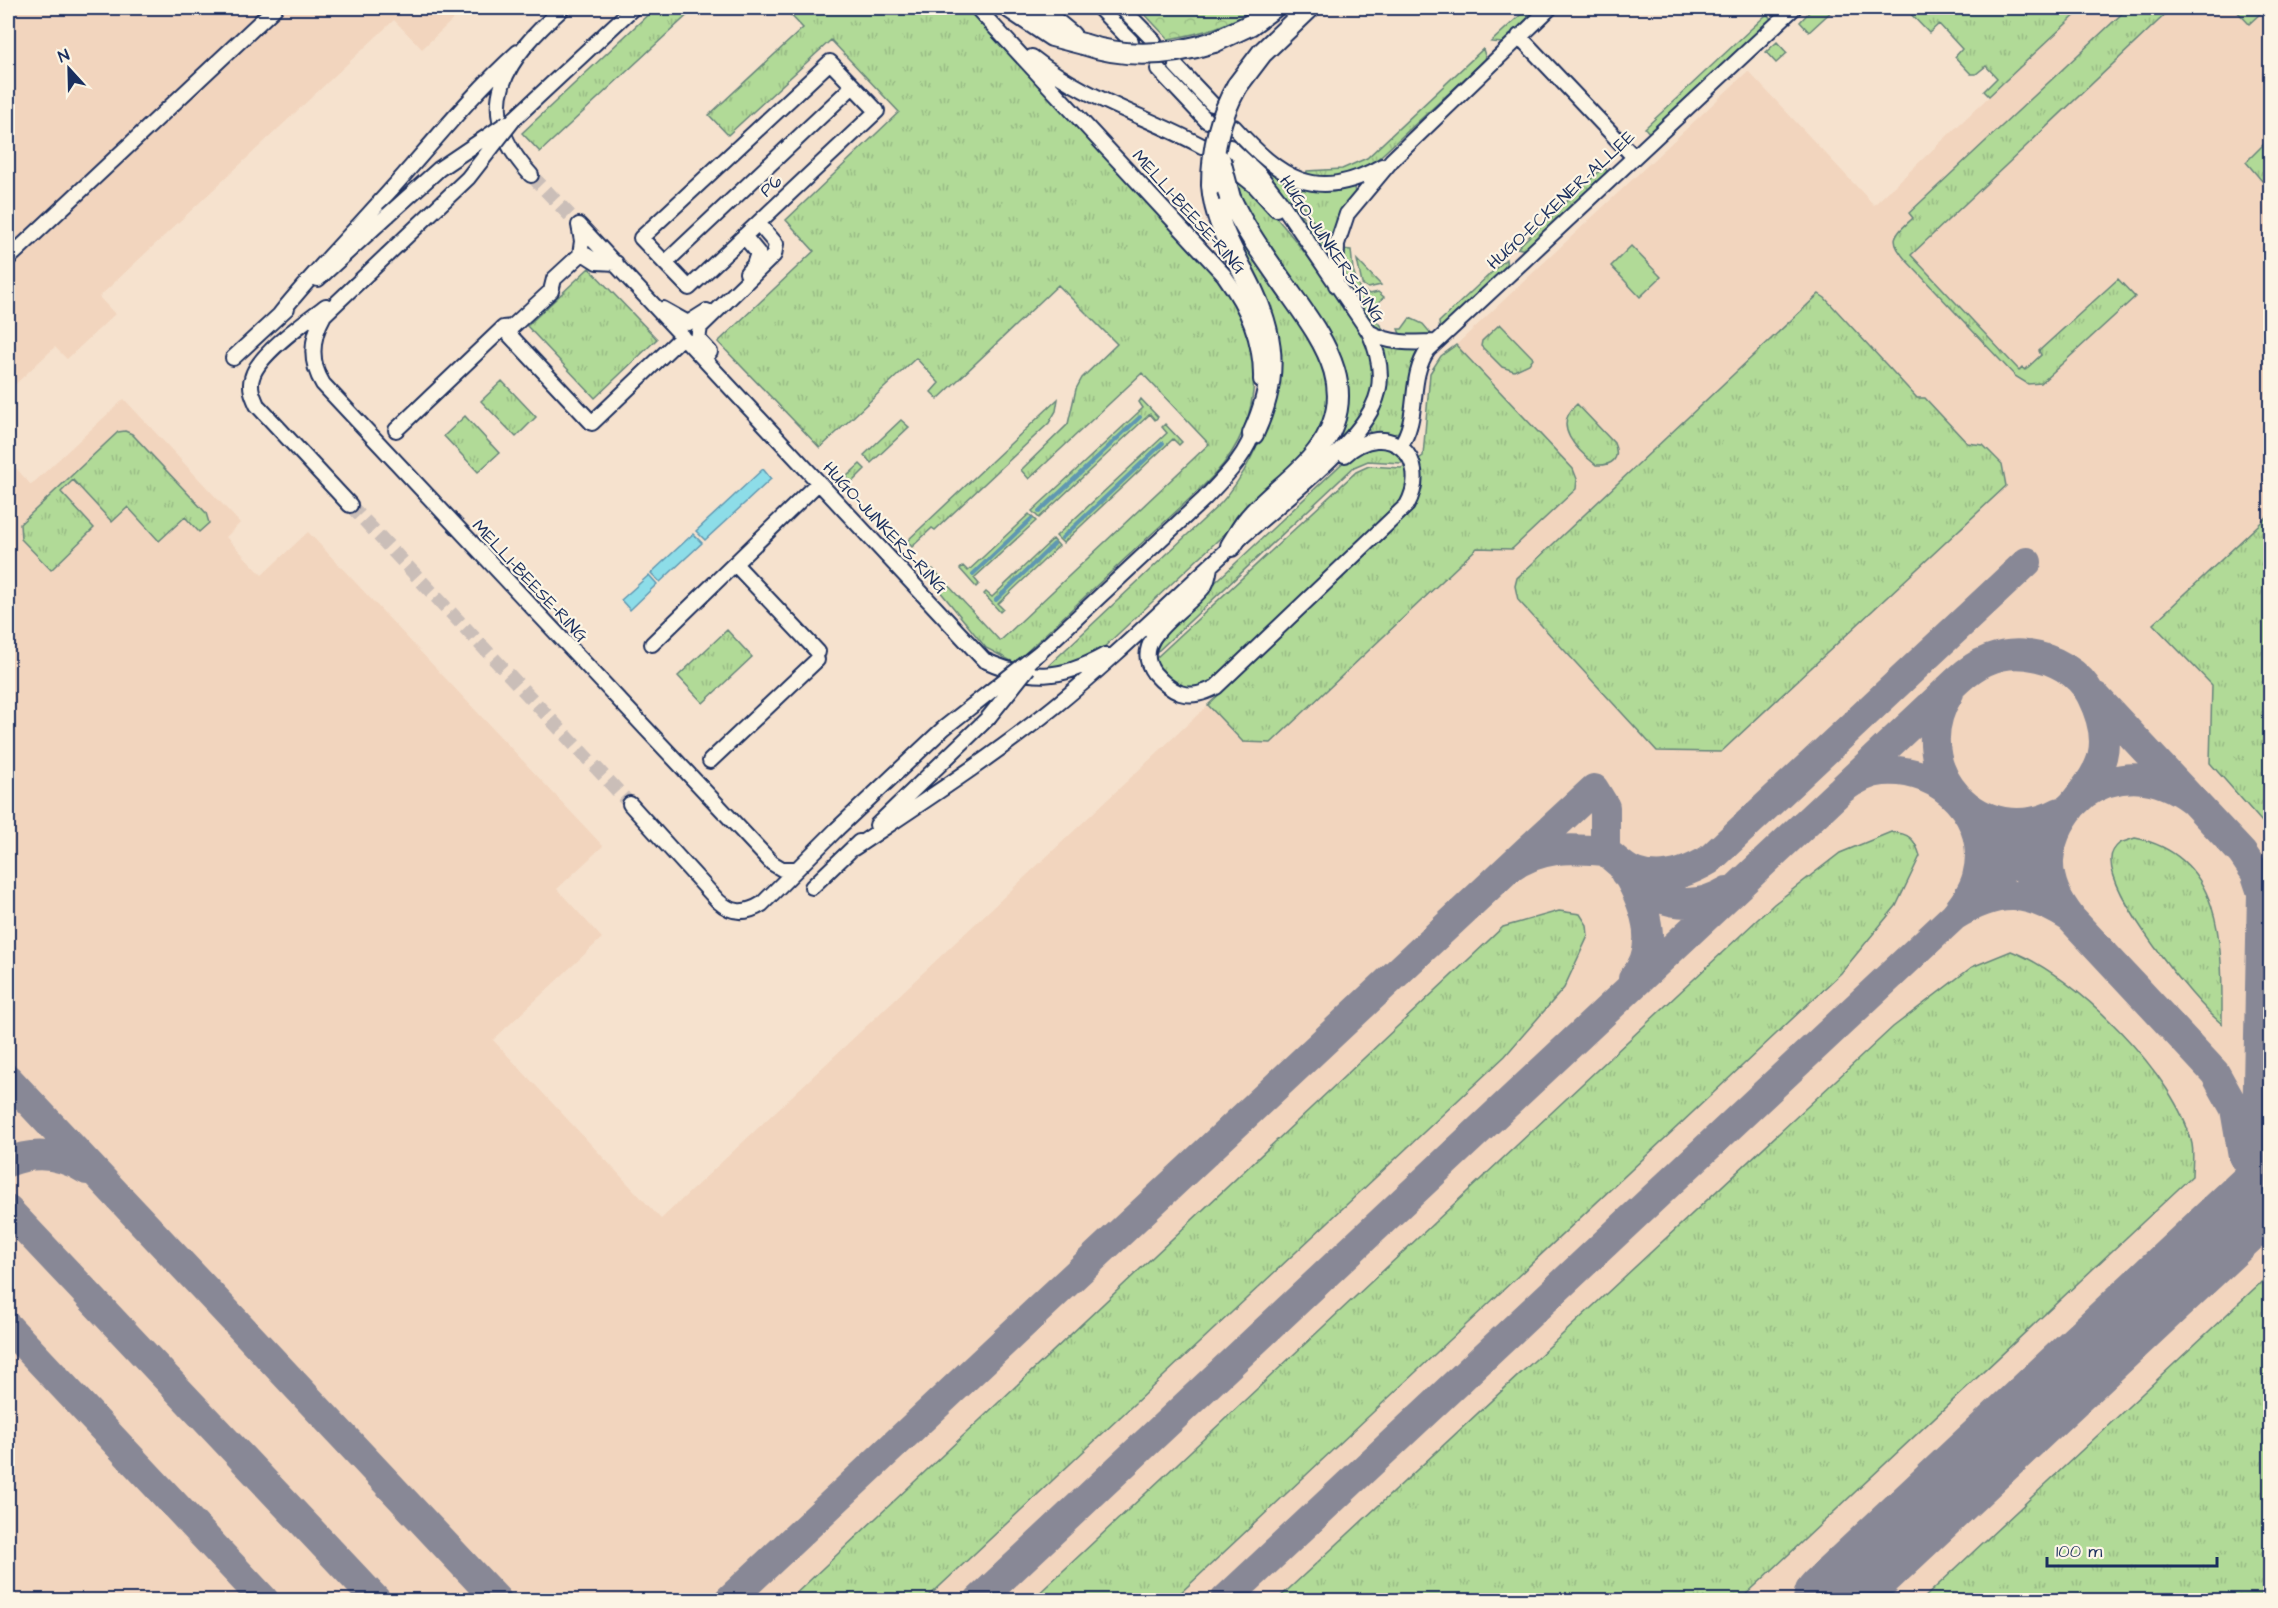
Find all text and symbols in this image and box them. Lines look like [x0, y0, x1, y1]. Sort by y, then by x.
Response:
north arrow [39, 39, 99, 99]
text: N [55, 44, 73, 68]
street label: HUGO-ECKENER-ALLEE [1481, 124, 1641, 275]
street label: MELLI-BEESE-RING [1126, 144, 1252, 280]
street label: P6 [754, 169, 788, 203]
street label: HUGO-JUNKERS-RING [1273, 170, 1391, 328]
street label: HUGO-JUNKERS-RING [817, 456, 953, 600]
street label: MELLI-BEESE-RING [466, 514, 594, 648]
scale bar [2047, 1530, 2216, 1568]
text: 100 m [2056, 1539, 2102, 1564]

